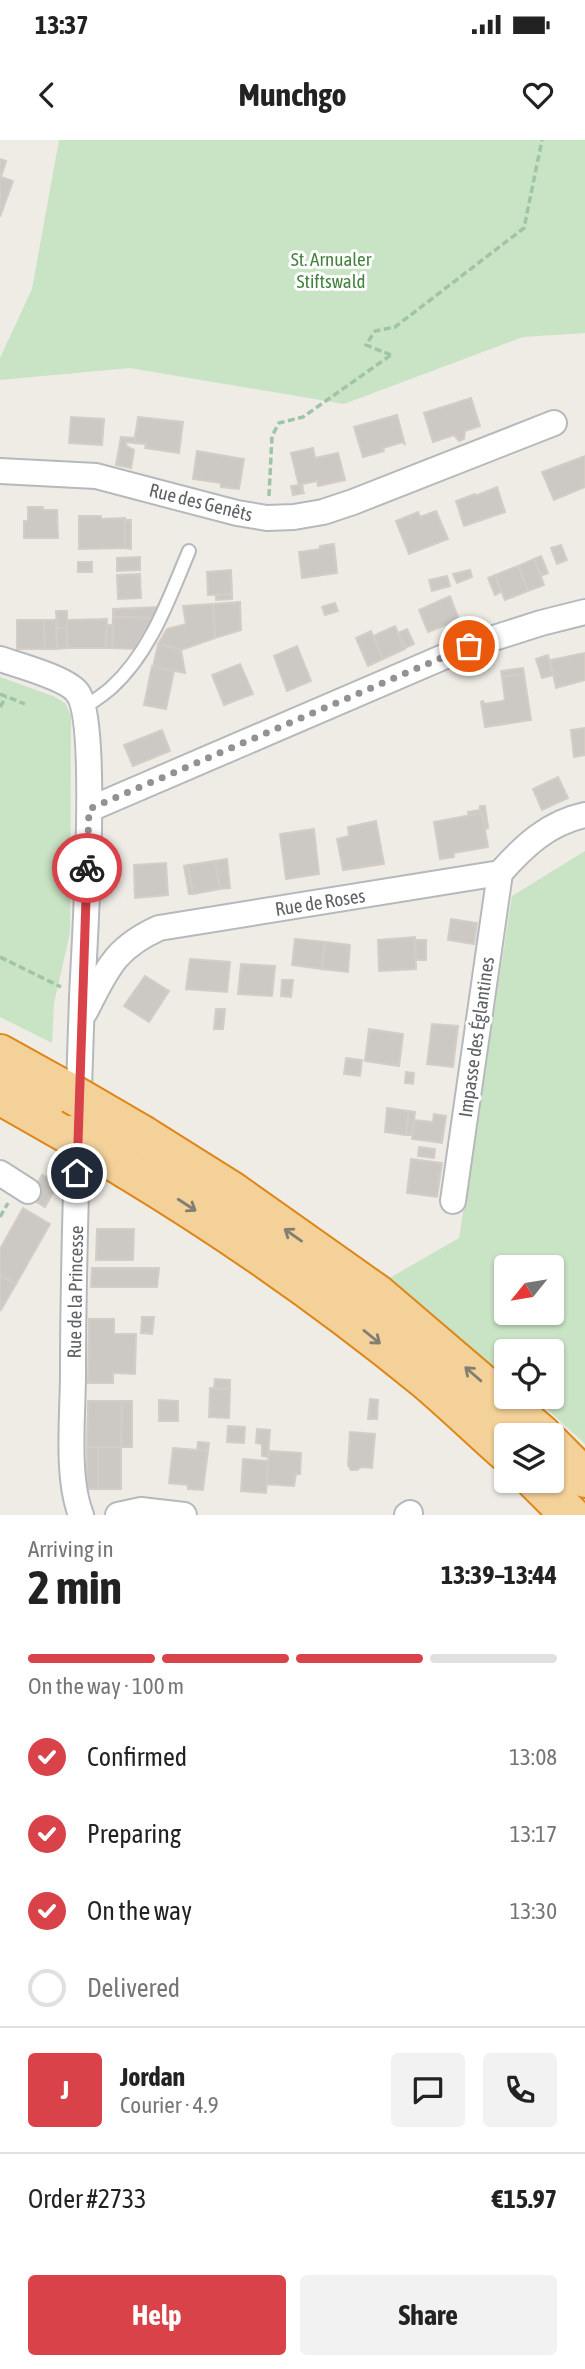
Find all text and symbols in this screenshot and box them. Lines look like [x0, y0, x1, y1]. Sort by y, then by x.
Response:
text: 13:37 [35, 10, 89, 40]
icon: back [28, 76, 66, 114]
text: Munchgo [239, 76, 346, 113]
icon: heart [519, 76, 557, 114]
park label: St. Arnualer Stiftswald [291, 248, 372, 292]
street label: Rue des Genêts [147, 479, 255, 526]
pin [439, 616, 499, 676]
icon: bag [450, 627, 488, 665]
courier [52, 833, 122, 903]
icon: bike [68, 849, 106, 887]
street label: Rue de Roses [274, 884, 367, 920]
street label: Impasse des Églantines [454, 955, 498, 1119]
pin [47, 1143, 107, 1203]
icon: home [58, 1154, 96, 1192]
one-way arrow [176, 1199, 196, 1213]
street label: Rue de la Princesse [63, 1225, 87, 1359]
one-way arrow [284, 1227, 303, 1242]
north arrow [494, 1255, 564, 1325]
map controls [494, 1255, 564, 1493]
one-way arrow [363, 1330, 381, 1345]
button: locate [494, 1339, 564, 1409]
one-way arrow [464, 1366, 482, 1382]
button: layers [494, 1423, 564, 1493]
text: Arriving in [28, 1536, 114, 1562]
text: 13:39–13:44 [441, 1560, 557, 1590]
text: 2 min [28, 1561, 122, 1614]
text: On the way · 100 m [28, 1673, 184, 1699]
icon: check [28, 1738, 66, 1776]
text: Confirmed [87, 1742, 187, 1772]
text: 13:08 [509, 1744, 557, 1770]
icon: check [28, 1815, 66, 1853]
text: Preparing [87, 1819, 181, 1849]
text: 13:17 [510, 1821, 557, 1847]
icon: check [28, 1892, 66, 1930]
text: On the way [87, 1896, 192, 1926]
text: 13:30 [510, 1898, 557, 1924]
text: Delivered [87, 1973, 180, 2003]
button: chat [391, 2053, 465, 2127]
button: phone [483, 2053, 557, 2127]
text: Jordan [120, 2062, 185, 2092]
text: J [61, 2075, 69, 2105]
text: Courier · 4.9 [120, 2092, 219, 2118]
text: Order #2733 [28, 2184, 147, 2214]
text: €15.97 [492, 2184, 557, 2214]
button: Help [28, 2275, 286, 2355]
button: Share [300, 2275, 557, 2355]

